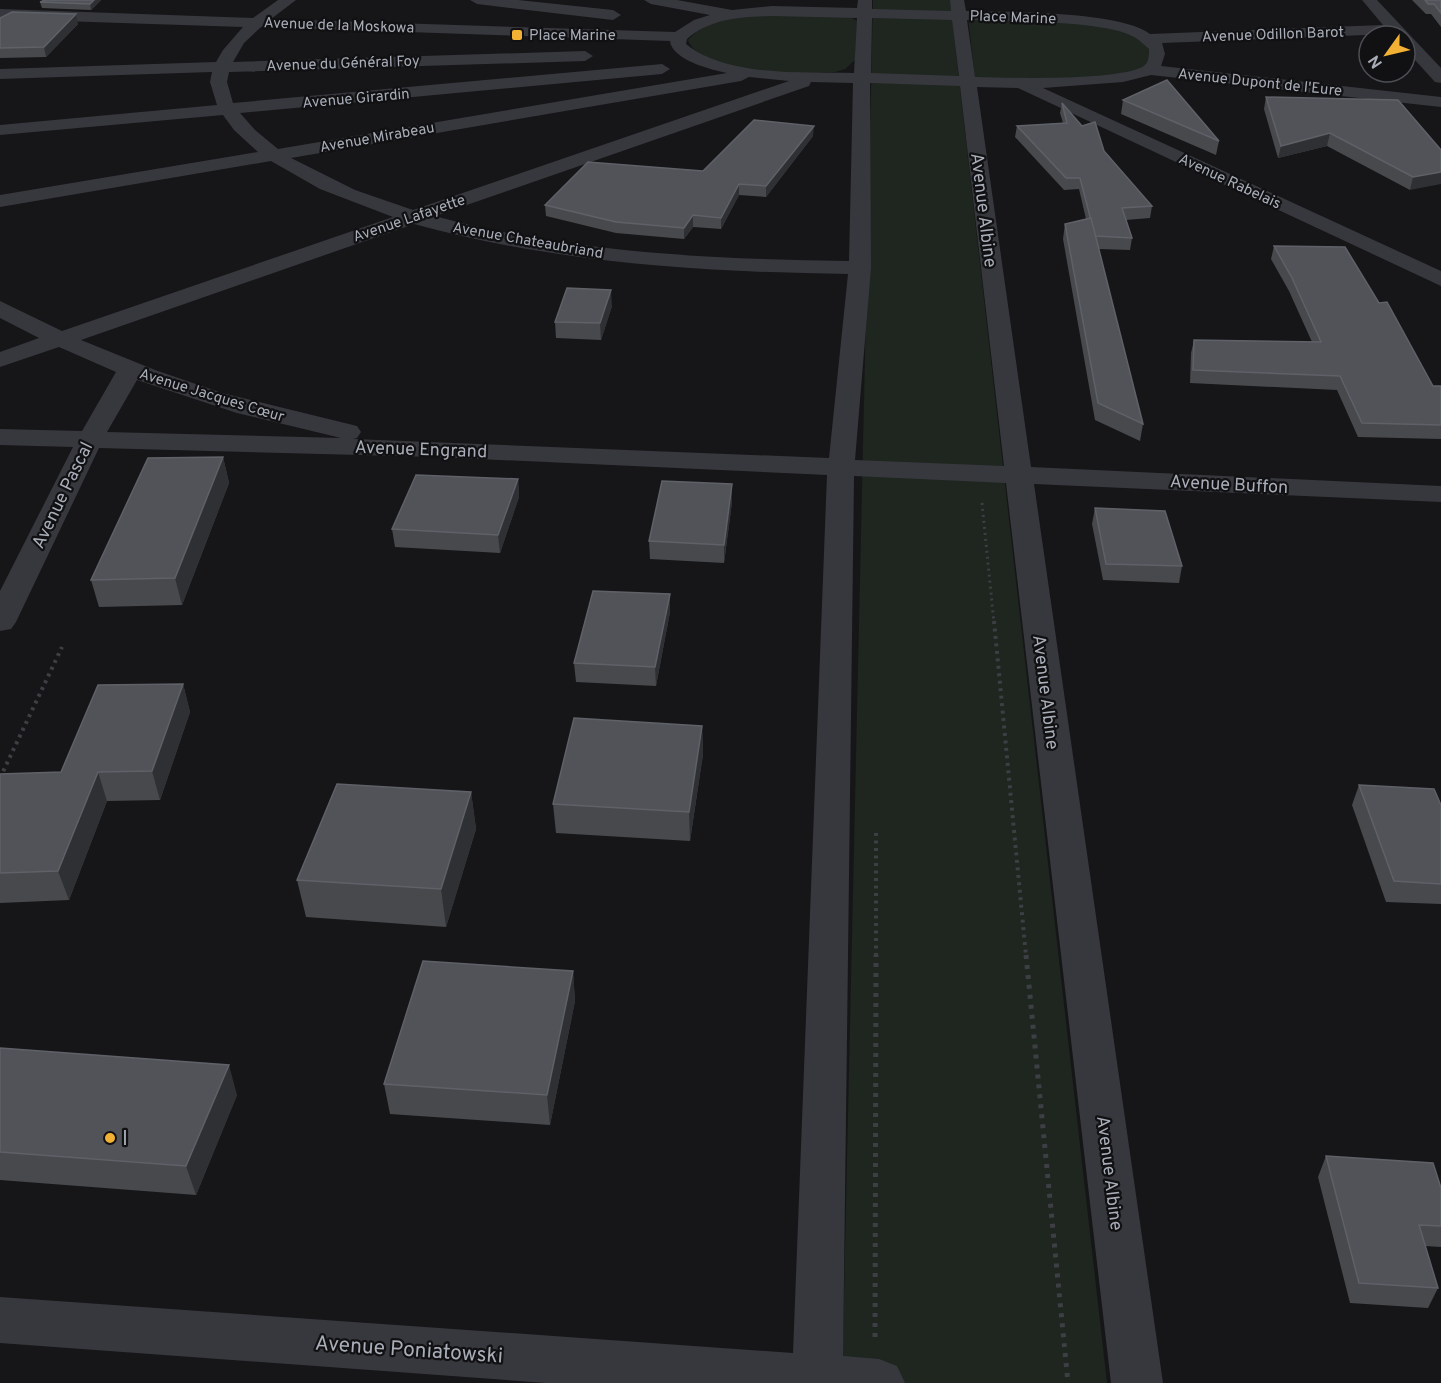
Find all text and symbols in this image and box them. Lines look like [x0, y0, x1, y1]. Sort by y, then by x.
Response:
street label: Place Marine [969, 7, 1057, 30]
street label: Avenue de la Moskowa [263, 14, 415, 39]
street label: Avenue Odillon Barot [1202, 24, 1344, 47]
north arrow [1357, 24, 1417, 84]
place label: Place Marine [529, 27, 616, 46]
marker: Place Marine [510, 28, 524, 42]
text: N [1365, 51, 1388, 72]
street label: Avenue du Général Foy [266, 52, 420, 77]
street label: Avenue Dupont de l'Eure [1177, 65, 1343, 102]
street label: Avenue Girardin [302, 85, 411, 114]
street label: Avenue Mirabeau [319, 119, 436, 158]
street label: Avenue Rabelais [1175, 150, 1284, 214]
street label: Avenue Albine [964, 152, 1001, 269]
street label: Avenue Lafayette [351, 191, 468, 248]
street label: Avenue Chateaubriand [451, 219, 604, 264]
street label: Avenue Jacques Cœur [137, 365, 286, 428]
street label: Avenue Engrand [354, 437, 488, 464]
street label: Avenue Pascal [28, 438, 99, 553]
street label: Avenue Buffon [1169, 471, 1289, 500]
street label: Avenue Albine [1026, 634, 1063, 751]
street label: Avenue Albine [1090, 1115, 1127, 1232]
place label: I [122, 1126, 128, 1153]
marker: I [103, 1131, 117, 1145]
street label: Avenue Poniatowski [314, 1330, 504, 1371]

